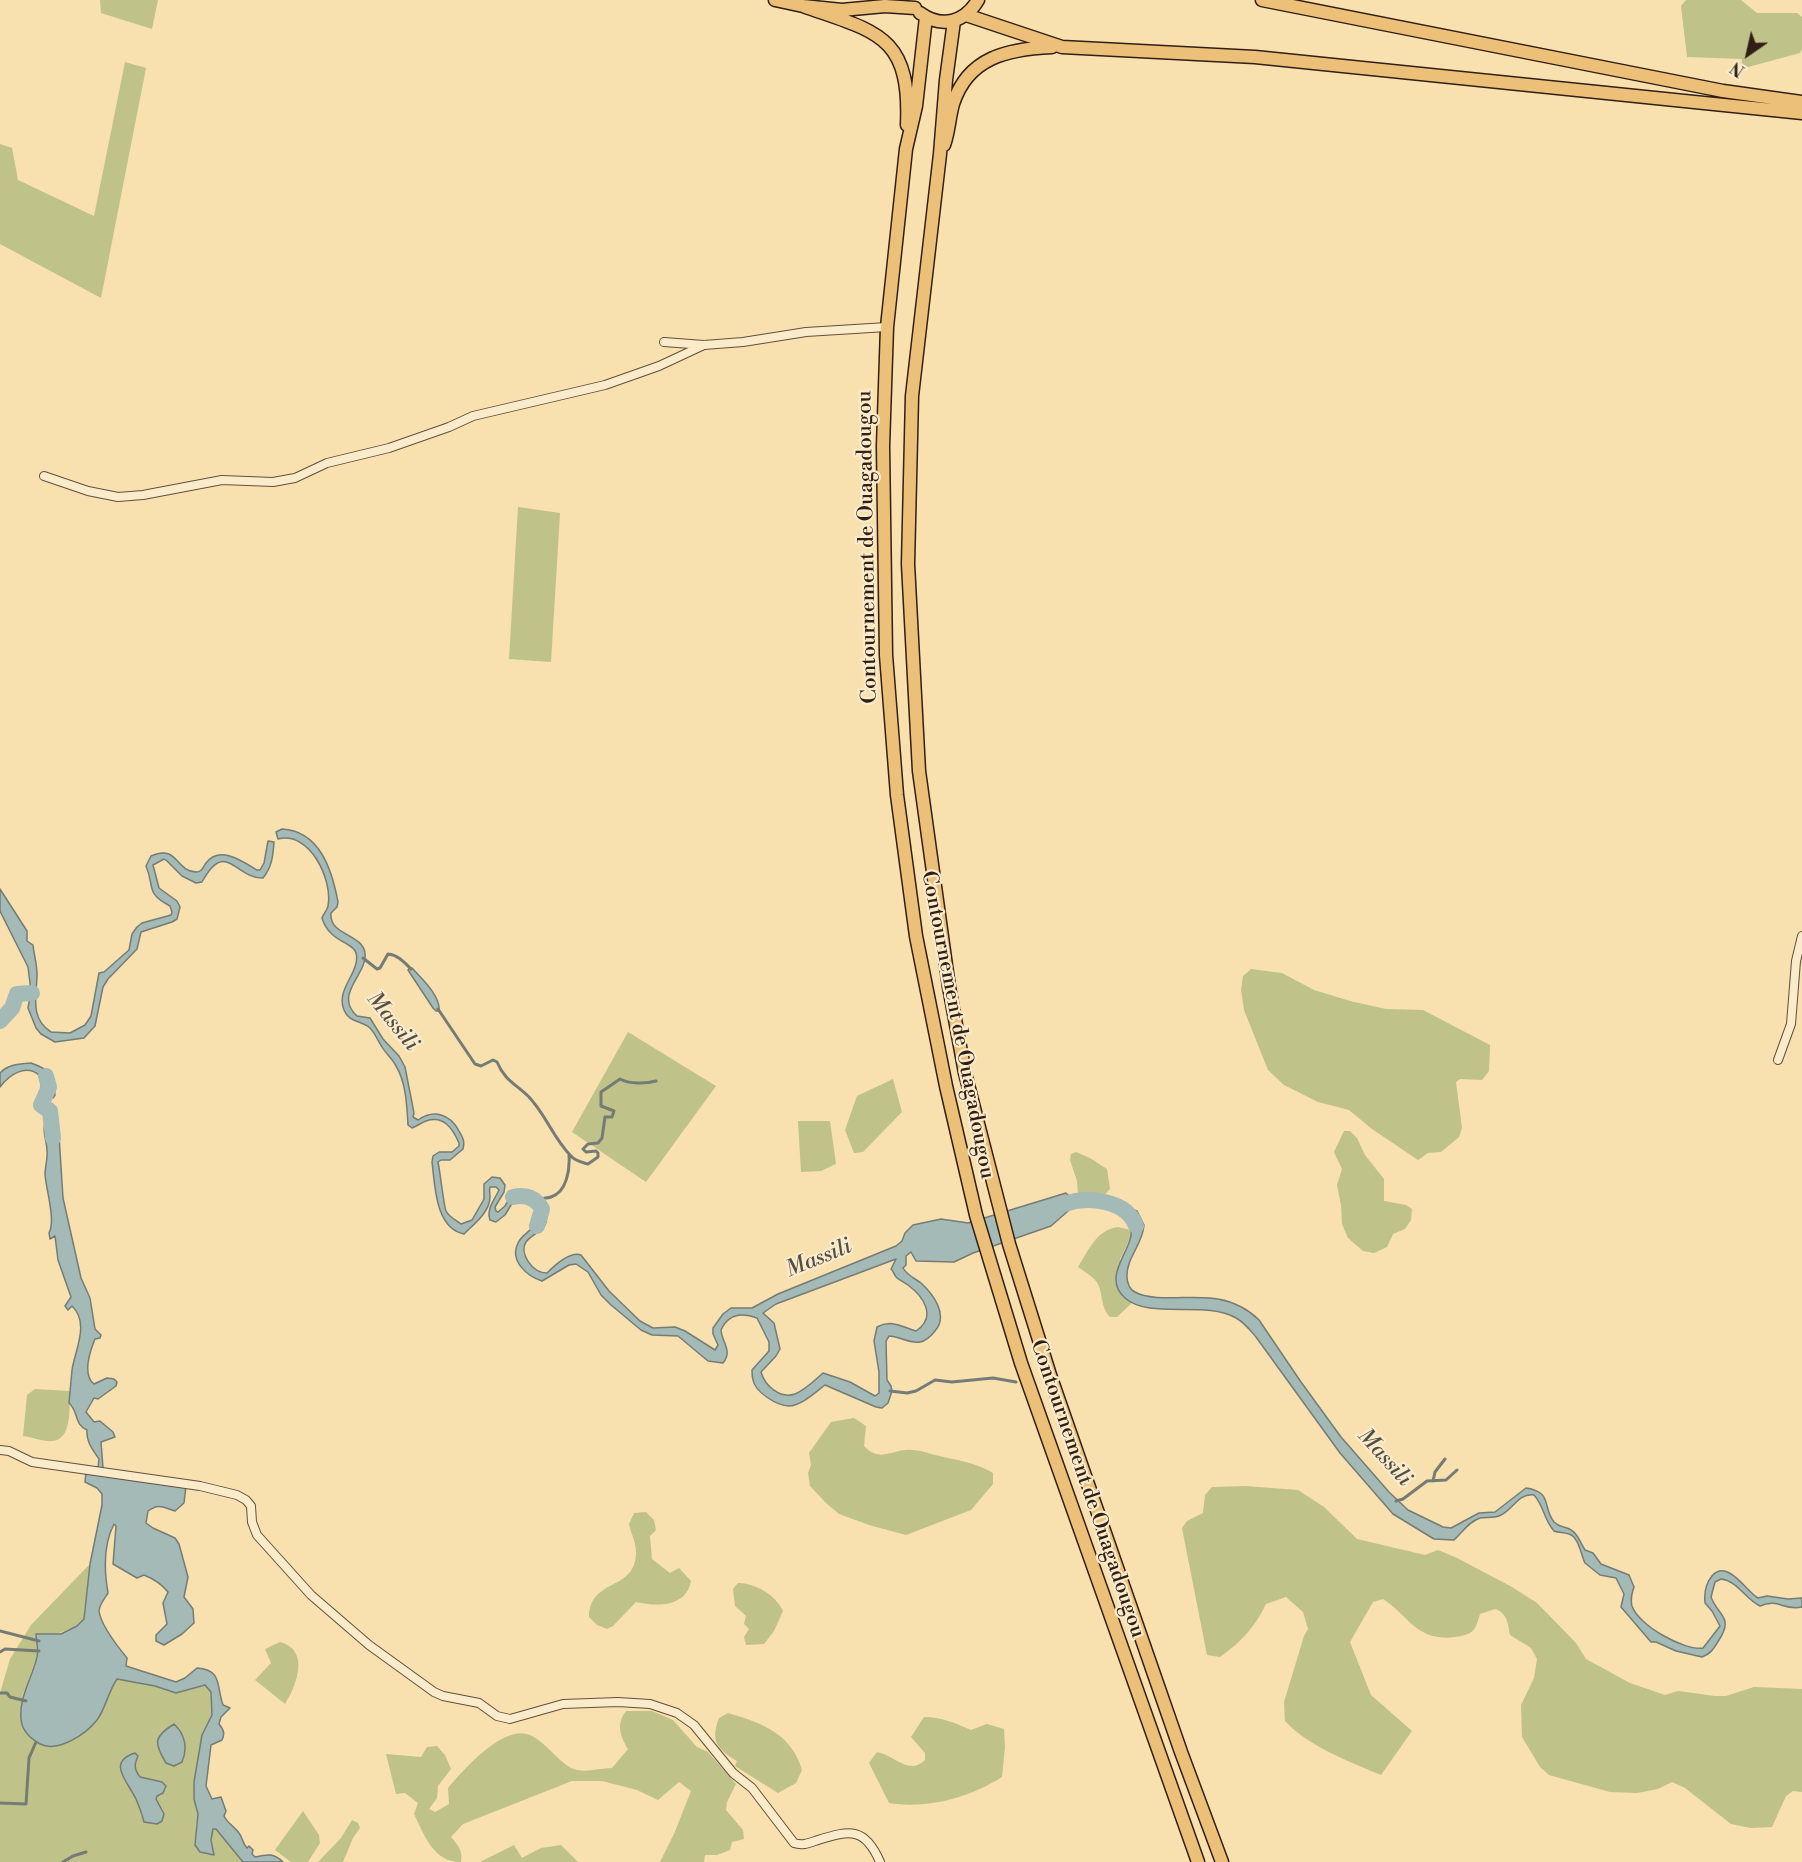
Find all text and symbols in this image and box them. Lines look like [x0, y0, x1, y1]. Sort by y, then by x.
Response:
north arrow [1718, 24, 1778, 84]
text: N [1727, 57, 1749, 81]
street label: Contournement de Ouagadougou [853, 390, 883, 704]
street label: Contournement de Ouagadougou [915, 869, 999, 1181]
water label: Massili [360, 987, 424, 1057]
water label: Massili [782, 1234, 856, 1284]
street label: Contournement de Ouagadougou [1024, 1337, 1150, 1641]
water label: Massili [1351, 1424, 1417, 1492]

